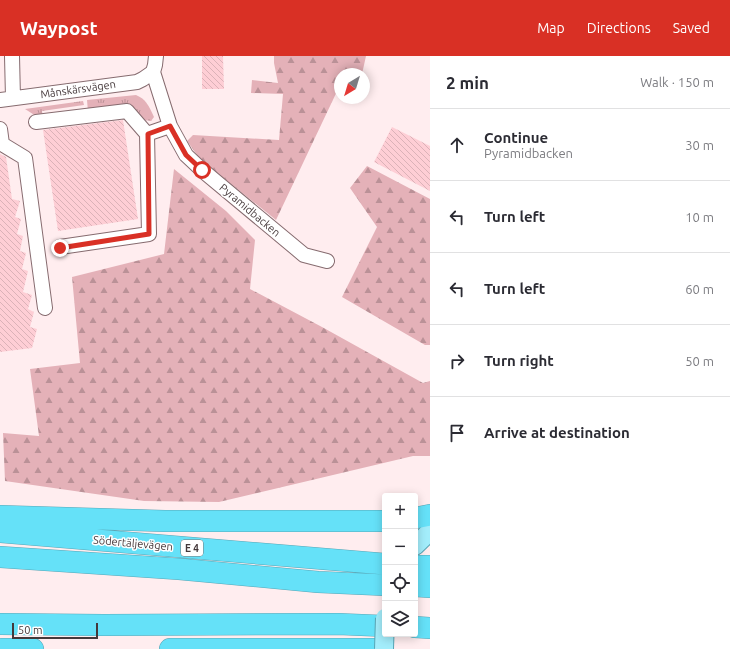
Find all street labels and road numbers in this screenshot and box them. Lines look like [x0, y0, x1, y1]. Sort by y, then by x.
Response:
street label: Månskärsvägen [39, 78, 117, 100]
street label: Pyramidbacken [217, 181, 283, 239]
street label: Södertäljevägen [93, 534, 173, 552]
road number: E 4 [181, 540, 203, 556]

